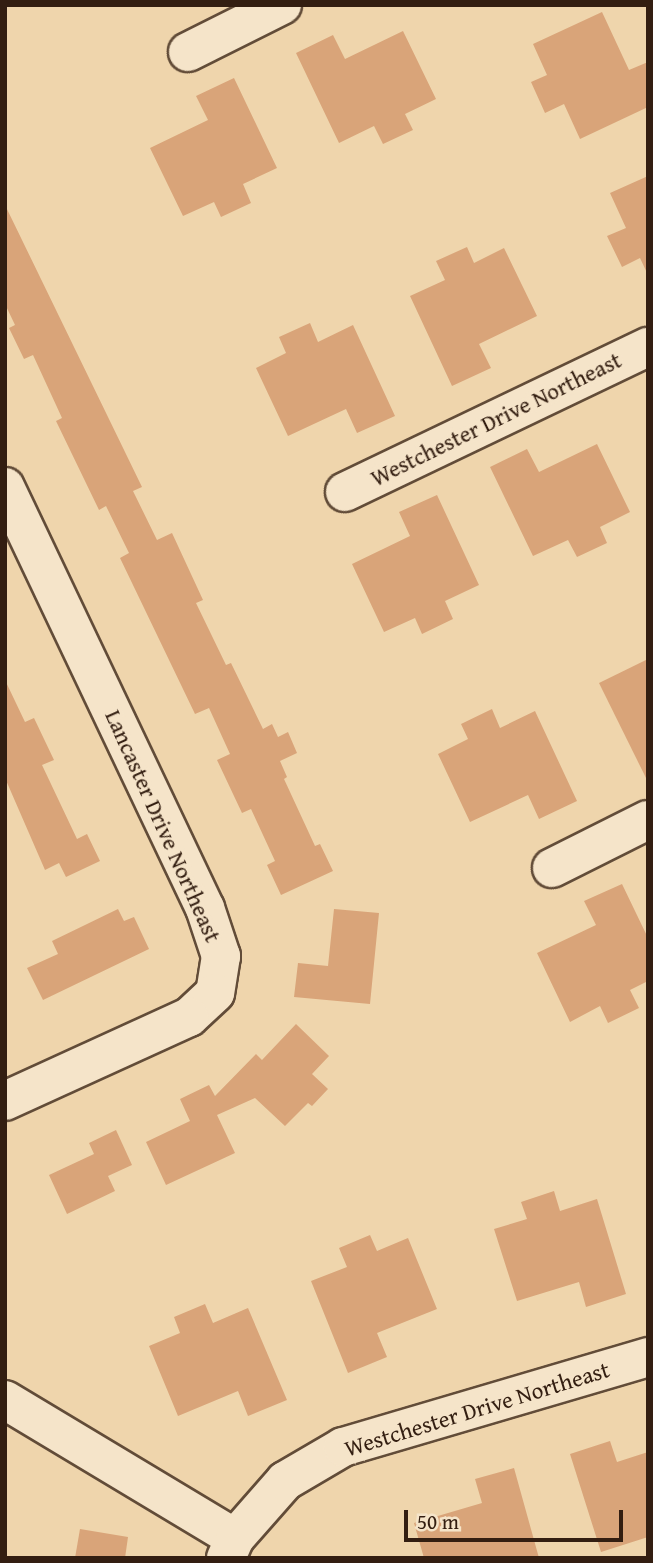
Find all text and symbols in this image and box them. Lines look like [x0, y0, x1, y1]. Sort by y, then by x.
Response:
street label: Westchester Drive Northeast [366, 346, 626, 492]
street label: Lancaster Drive Northeast [99, 706, 227, 946]
street label: Westchester Drive Northeast [341, 1355, 613, 1463]
scale bar [408, 1496, 627, 1540]
text: 50 m [417, 1506, 459, 1537]

